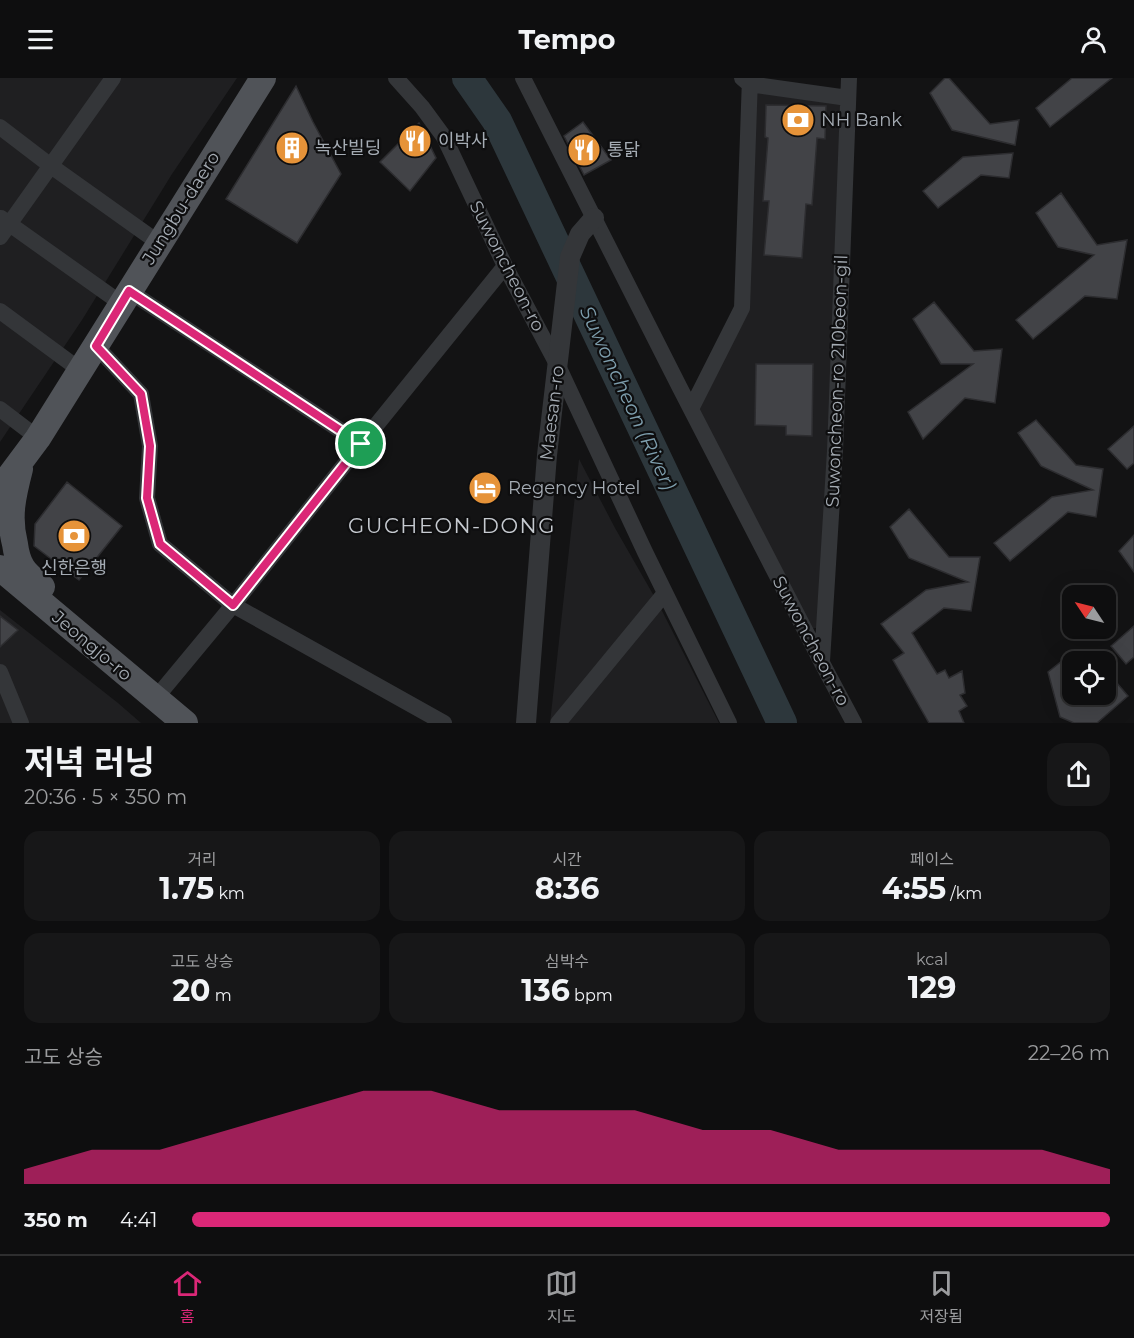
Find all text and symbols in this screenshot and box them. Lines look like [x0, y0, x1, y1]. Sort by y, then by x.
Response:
icon: menu [24, 23, 57, 56]
text: Tempo [519, 23, 615, 56]
icon: person [1077, 23, 1110, 56]
bank icon: NH Bank [780, 102, 816, 138]
place label: NH Bank [821, 109, 902, 131]
restaurant icon: 이박사 [397, 123, 433, 159]
building icon: 녹산빌딩 [274, 130, 310, 166]
place label: 이박사 [438, 130, 488, 152]
restaurant icon: 통닭 [566, 132, 602, 168]
place label: 녹산빌딩 [315, 137, 381, 159]
place label: 통닭 [607, 139, 640, 161]
street label: Jungbu-daero [137, 147, 224, 269]
street label: Suwoncheon-ro [465, 197, 549, 335]
street label: Suwoncheon-ro 210beon-gil [822, 254, 852, 508]
water label: Suwoncheon (River) [575, 302, 681, 494]
street label: Maesan-ro [535, 364, 569, 462]
pin [335, 418, 386, 469]
icon: arrive [344, 427, 377, 460]
hotel icon: Regency Hotel [467, 470, 503, 506]
place label: Regency Hotel [508, 477, 640, 499]
district label: GUCHEON-DONG [348, 513, 556, 538]
bank icon: 신한은행 [56, 518, 92, 554]
place label: 신한은행 [41, 557, 107, 579]
street label: Suwoncheon-ro [768, 572, 854, 710]
north arrow [1062, 585, 1116, 639]
map controls [1062, 585, 1116, 705]
street label: Jeongjo-ro [47, 606, 136, 686]
button: locate [1062, 651, 1116, 705]
text: 저녁 러닝 [24, 742, 155, 782]
button: share [1047, 743, 1110, 806]
text: 20:36 · 5 × 350 m [24, 785, 187, 809]
text: 거리 [187, 850, 217, 869]
text: 시간 [552, 850, 582, 869]
text: 페이스 [910, 850, 954, 869]
text: 1.75 [159, 870, 214, 907]
text: 8:36 [535, 870, 599, 907]
text: 4:55 [882, 870, 946, 907]
text: km [214, 884, 245, 903]
text: /km [946, 884, 982, 903]
text: kcal [916, 950, 948, 969]
text: 고도 상승 [170, 952, 234, 971]
text: 심박수 [545, 952, 589, 971]
text: 129 [908, 969, 956, 1006]
text: 20 [172, 972, 210, 1009]
text: 136 [521, 972, 570, 1009]
text: m [210, 986, 232, 1005]
text: bpm [570, 986, 613, 1005]
text: 22–26 m [1028, 1041, 1110, 1065]
text: 고도 상승 [24, 1045, 103, 1069]
text: 350 m [24, 1208, 88, 1232]
text: 4:41 [120, 1208, 158, 1232]
tab: 홈 [171, 1267, 204, 1327]
tab: 지도 [545, 1267, 578, 1327]
tab: 저장됨 [919, 1267, 963, 1327]

